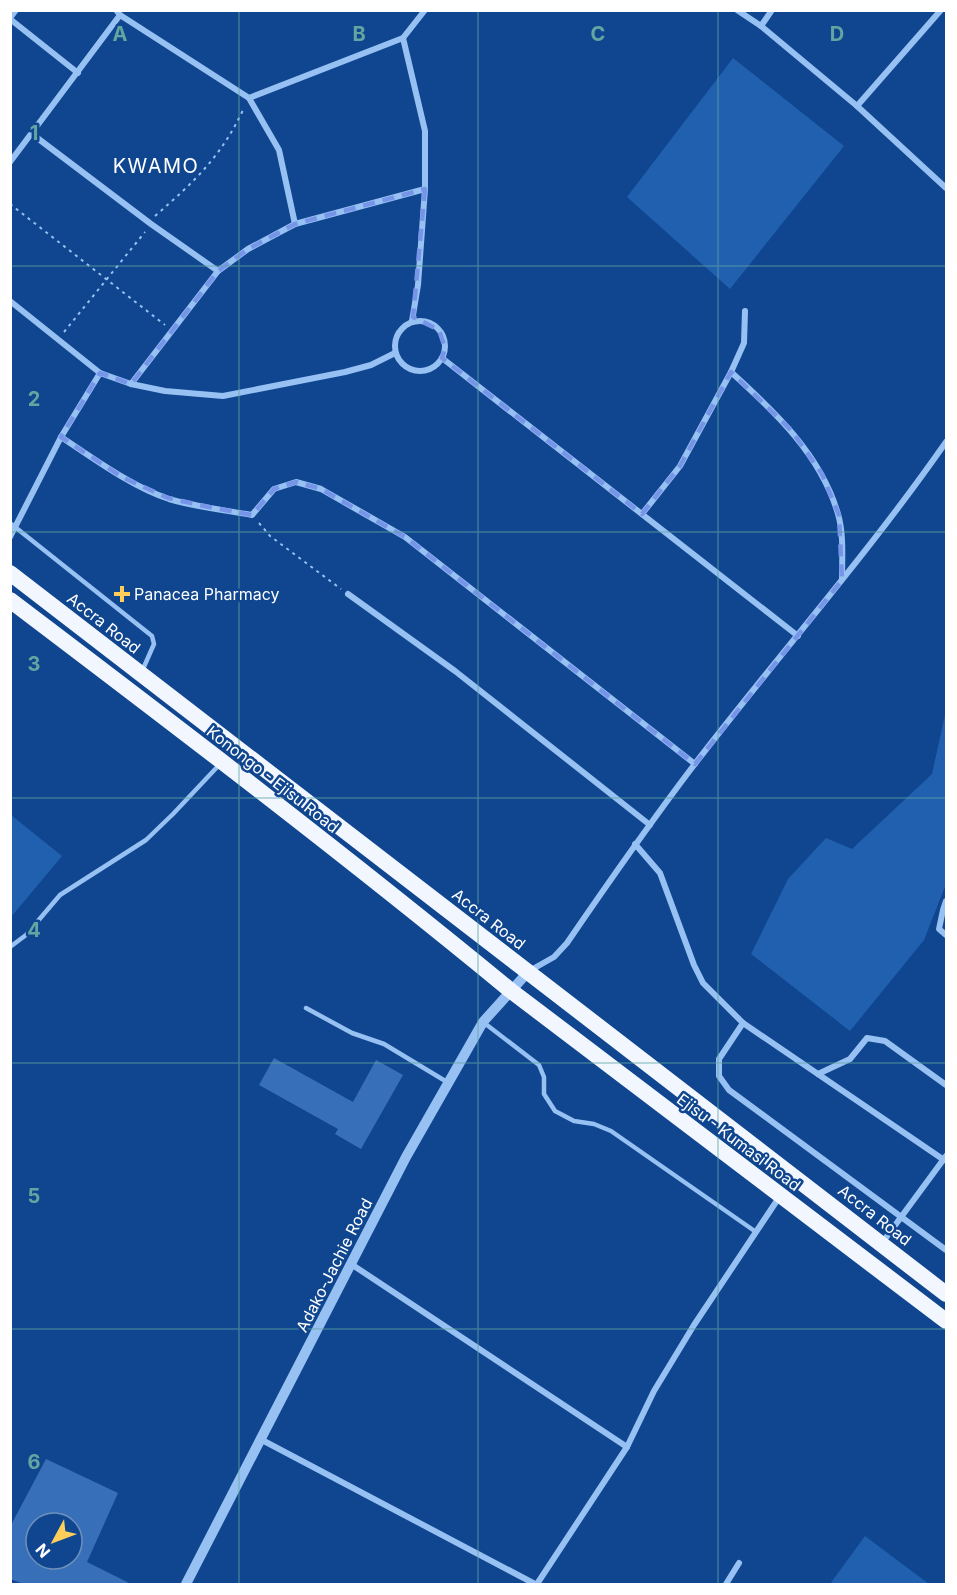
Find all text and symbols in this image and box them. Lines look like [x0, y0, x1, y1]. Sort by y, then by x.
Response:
text: A [113, 22, 128, 46]
text: B [352, 22, 366, 46]
text: C [591, 22, 605, 46]
text: D [830, 22, 844, 46]
text: 1 [30, 121, 38, 145]
district label: KWAMO [113, 154, 199, 178]
text: 2 [28, 387, 40, 411]
place label: Panacea Pharmacy [134, 584, 280, 604]
marker: Panacea Pharmacy [115, 587, 129, 601]
street label: Accra Road [63, 588, 145, 658]
text: 3 [28, 652, 40, 676]
street label: Konongo - Ejisu Road [203, 721, 343, 837]
street label: Accra Road [448, 884, 530, 954]
text: 4 [27, 918, 41, 942]
street label: Ejisu - Kumasi Road [673, 1089, 805, 1195]
street label: Accra Road [834, 1180, 916, 1250]
text: 5 [28, 1184, 40, 1208]
street label: Adako-Jachie Road [292, 1195, 376, 1335]
text: 6 [28, 1450, 41, 1474]
north arrow [24, 1511, 84, 1571]
text: N [31, 1540, 54, 1562]

